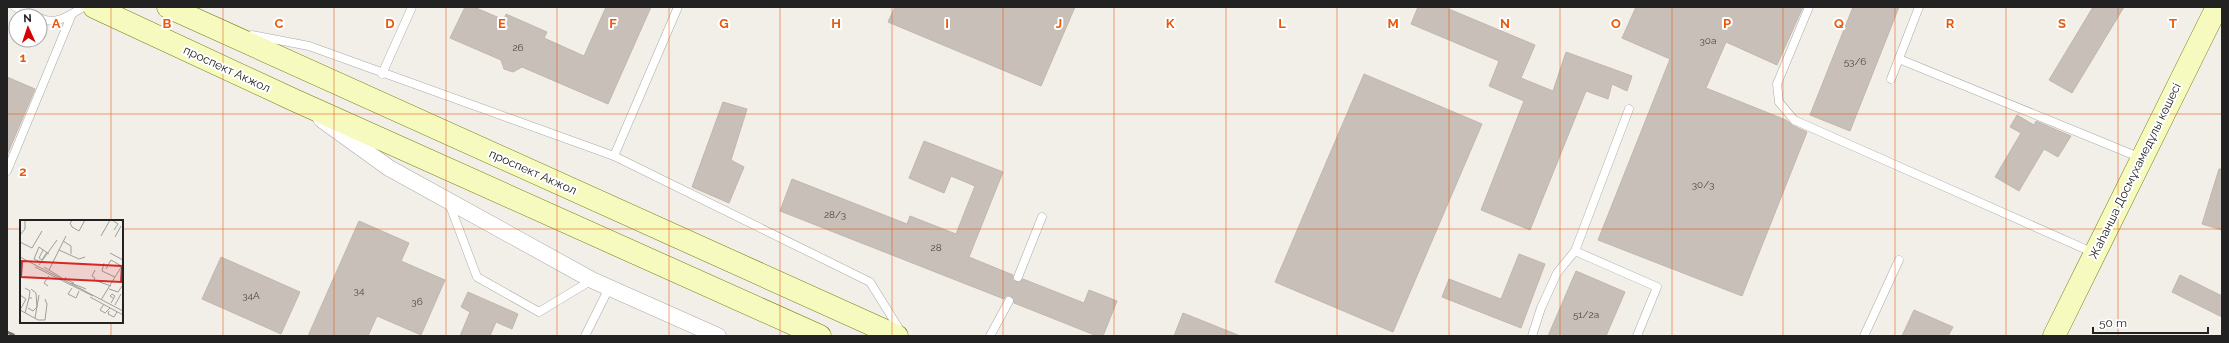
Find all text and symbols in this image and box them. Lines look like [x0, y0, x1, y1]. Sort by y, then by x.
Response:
north arrow [8, 8, 48, 48]
text: N [23, 12, 32, 25]
text: A [52, 16, 61, 31]
text: B [163, 16, 172, 31]
text: C [275, 16, 284, 31]
text: D [385, 16, 395, 31]
text: E [498, 16, 506, 31]
text: F [609, 16, 617, 31]
text: G [719, 16, 729, 31]
text: H [831, 16, 841, 31]
text: I [945, 16, 949, 31]
text: J [1056, 16, 1062, 31]
text: K [1166, 16, 1175, 31]
text: L [1278, 16, 1286, 31]
text: M [1387, 16, 1399, 31]
text: N [1500, 16, 1510, 31]
text: O [1611, 16, 1621, 31]
text: P [1723, 16, 1731, 31]
text: Q [1834, 16, 1844, 31]
text: R [1946, 16, 1955, 31]
text: S [2058, 16, 2066, 31]
text: T [2169, 16, 2177, 31]
house number: 30а [1700, 35, 1716, 46]
house number: 26 [512, 42, 524, 53]
street label: проспект Акжол [181, 43, 273, 95]
text: 1 [20, 50, 27, 65]
house number: 53/6 [1844, 56, 1866, 67]
street label: Жаһанша Досмұхамедұлы көшесі [2086, 81, 2184, 261]
street label: проспект Акжол [487, 146, 579, 198]
text: 2 [19, 164, 27, 179]
house number: 30/3 [1692, 179, 1714, 190]
house number: 28/3 [824, 209, 846, 220]
inset map [20, 220, 123, 323]
house number: 28 [930, 242, 942, 253]
house number: 34 [354, 285, 365, 296]
house number: 34А [242, 290, 260, 301]
house number: 36 [411, 296, 423, 307]
house number: 51/2а [1573, 309, 1599, 320]
scale bar [2093, 309, 2208, 335]
text: 50 m [2099, 316, 2127, 330]

